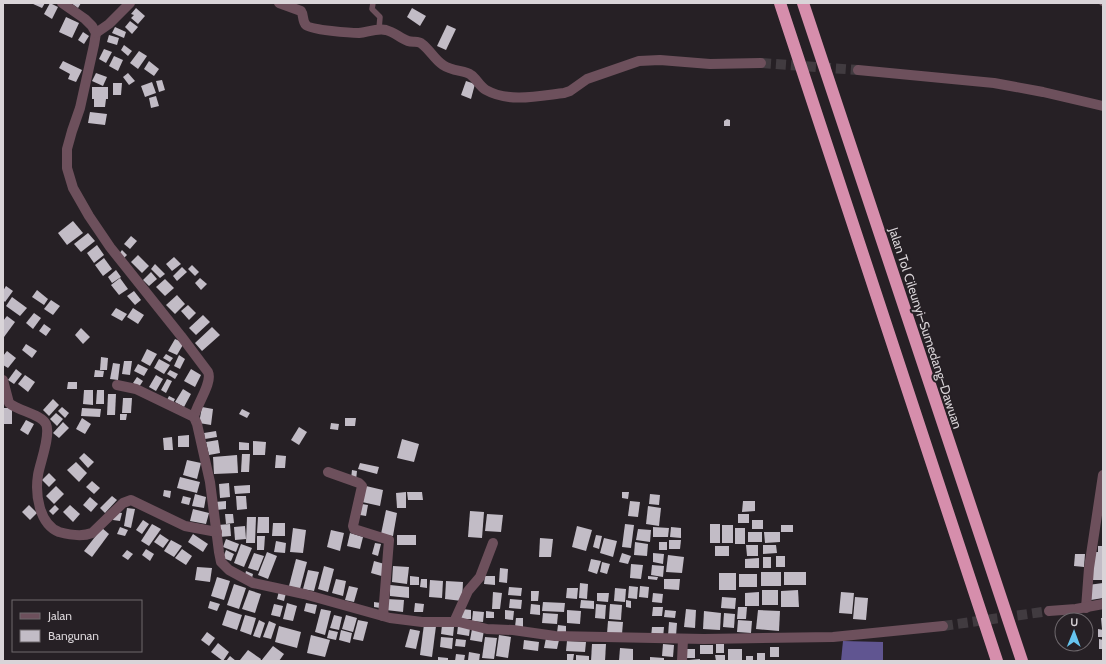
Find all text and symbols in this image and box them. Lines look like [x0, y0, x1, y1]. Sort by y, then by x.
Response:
street label: Jalan Tol Cileunyi–Sumedang–Dawuan [886, 224, 966, 431]
legend [12, 600, 142, 652]
text: Jalan [47, 608, 72, 623]
north arrow [1054, 612, 1094, 652]
text: U [1070, 615, 1078, 629]
text: Bangunan [48, 628, 99, 643]

